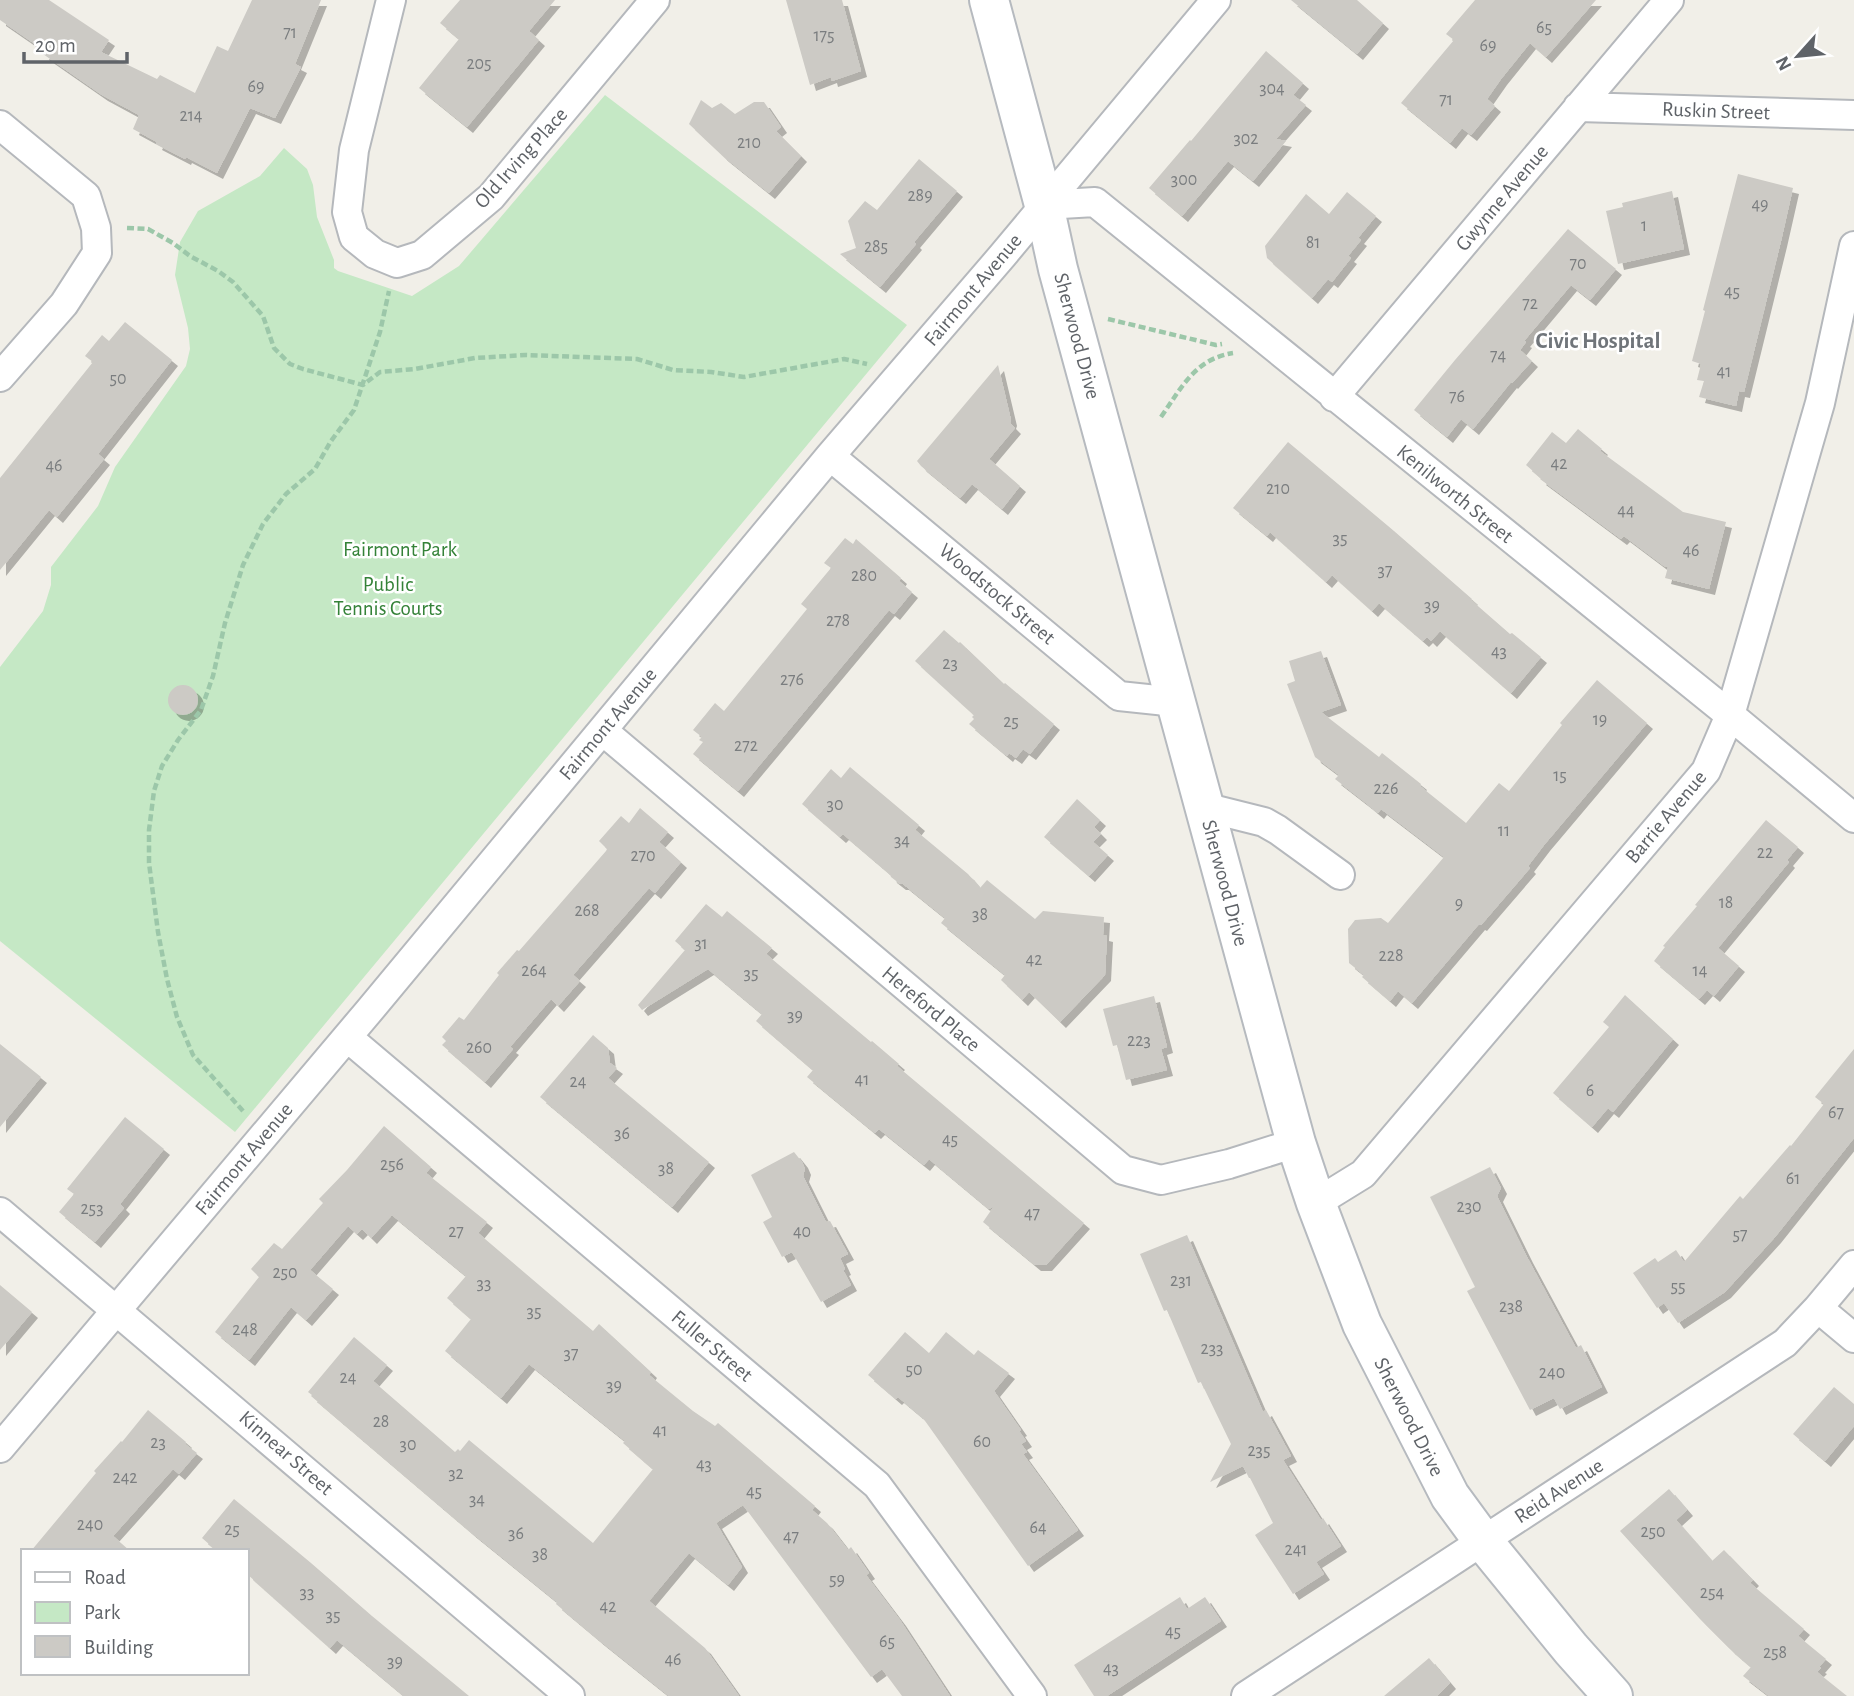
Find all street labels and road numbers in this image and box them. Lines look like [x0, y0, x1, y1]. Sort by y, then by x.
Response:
street label: Ruskin Street [1662, 99, 1771, 123]
street label: Old Irving Place [471, 104, 571, 212]
street label: Gwynne Avenue [1452, 141, 1552, 255]
street label: Fairmont Avenue [920, 230, 1026, 350]
street label: Sherwood Drive [1050, 271, 1104, 401]
street label: Kenilworth Street [1393, 441, 1517, 547]
street label: Woodstock Street [935, 540, 1059, 649]
street label: Fairmont Avenue [555, 664, 661, 784]
street label: Barrie Avenue [1621, 767, 1711, 867]
street label: Sherwood Drive [1198, 818, 1252, 948]
street label: Hereford Place [878, 962, 984, 1056]
street label: Fairmont Avenue [191, 1099, 297, 1219]
street label: Fuller Street [667, 1306, 757, 1386]
street label: Sherwood Drive [1370, 1354, 1448, 1480]
street label: Kinnear Street [235, 1407, 337, 1499]
street label: Reid Avenue [1511, 1455, 1607, 1527]

